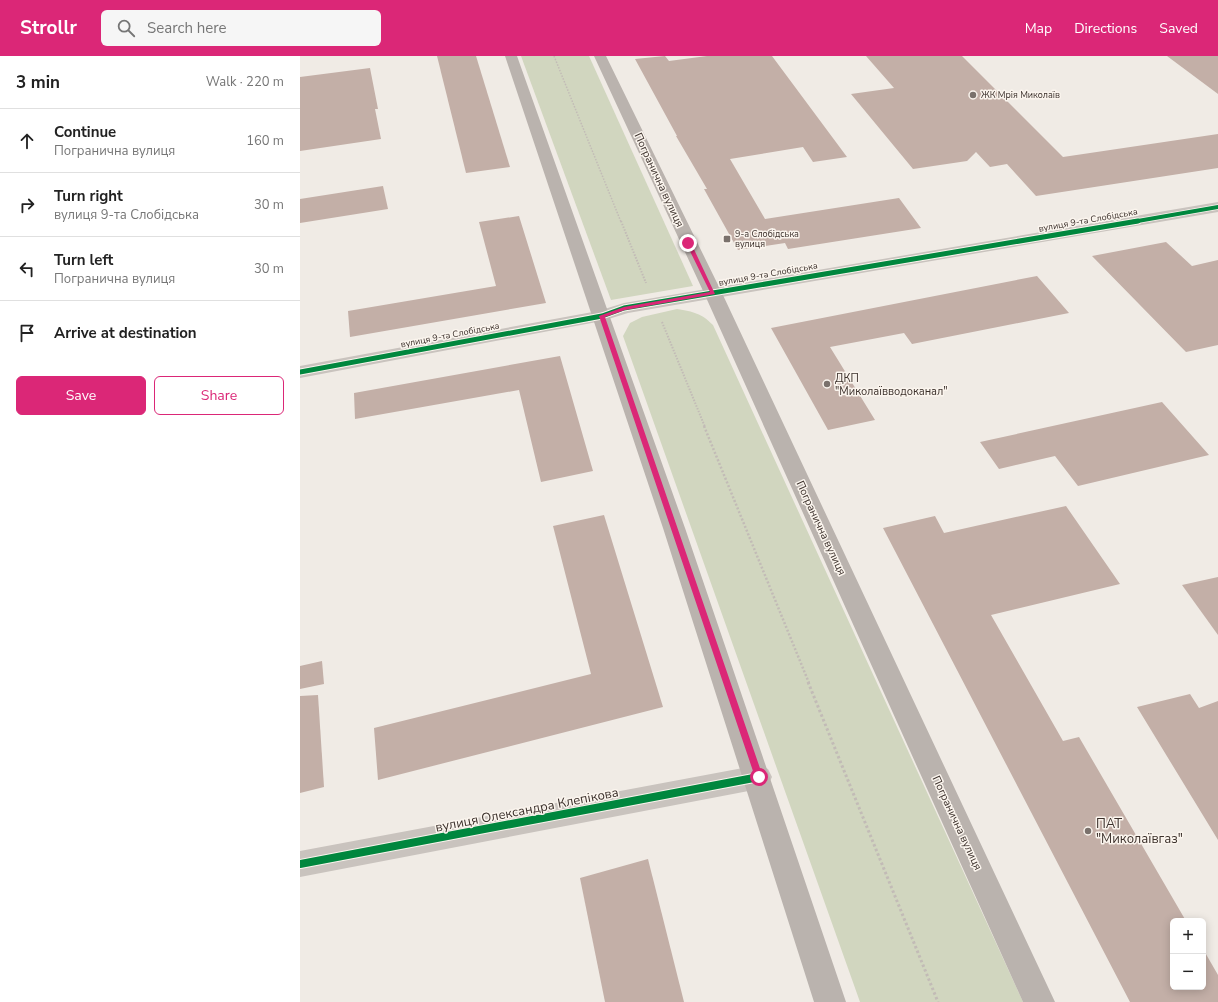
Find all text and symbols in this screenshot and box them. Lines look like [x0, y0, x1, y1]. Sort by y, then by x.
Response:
search box [101, 10, 381, 46]
text: Strollr [20, 15, 77, 41]
icon: search [115, 17, 137, 39]
text: Search here [147, 18, 227, 38]
text: Map [1025, 19, 1052, 38]
text: Directions [1074, 19, 1137, 38]
text: Saved [1159, 19, 1198, 38]
text: 3 min [16, 71, 60, 94]
text: Walk · 220 m [206, 73, 284, 91]
place label: ЖК Мрія Миколаїв [981, 89, 1060, 101]
marker: ЖК Мрія Миколаїв [968, 90, 978, 100]
text: Continue [54, 122, 116, 142]
icon: ahead [16, 130, 38, 152]
street label: Погранична вулиця [631, 130, 688, 230]
text: 160 m [246, 132, 284, 150]
text: Погранична вулиця [54, 142, 175, 160]
text: Turn right [54, 186, 123, 206]
icon: right [16, 194, 38, 216]
text: 30 m [254, 196, 284, 214]
street label: вулиця 9-та Слобідська [1038, 205, 1139, 235]
text: вулиця 9-та Слобідська [54, 206, 199, 224]
place label: 9-а Слобідська вулиця [735, 228, 799, 250]
route end [679, 234, 697, 252]
marker: 9-а Слобідська вулиця [722, 234, 732, 244]
text: Turn left [54, 250, 113, 270]
icon: left [16, 258, 38, 280]
street label: вулиця 9-та Слобідська [718, 259, 819, 289]
text: 30 m [254, 260, 284, 278]
text: Погранична вулиця [54, 270, 175, 288]
street label: вулиця 9-та Слобідська [400, 320, 501, 350]
icon: arrive [16, 322, 38, 344]
text: Arrive at destination [54, 323, 197, 343]
place label: ДКП "Миколаївводоканал" [835, 371, 948, 399]
button: Save [16, 376, 146, 415]
button: Share [154, 376, 284, 415]
marker: ДКП "Миколаївводоканал" [822, 379, 832, 389]
street label: Погранична вулиця [793, 478, 850, 578]
route start [750, 768, 768, 786]
street label: Погранична вулиця [929, 773, 986, 873]
street label: вулиця Олександра Клепікова [434, 783, 620, 837]
place label: ПАТ "Миколаївгаз" [1096, 815, 1183, 848]
marker: ПАТ "Миколаївгаз" [1083, 826, 1093, 836]
map controls [1170, 918, 1206, 990]
button: + [1170, 918, 1206, 954]
button: − [1170, 954, 1206, 990]

